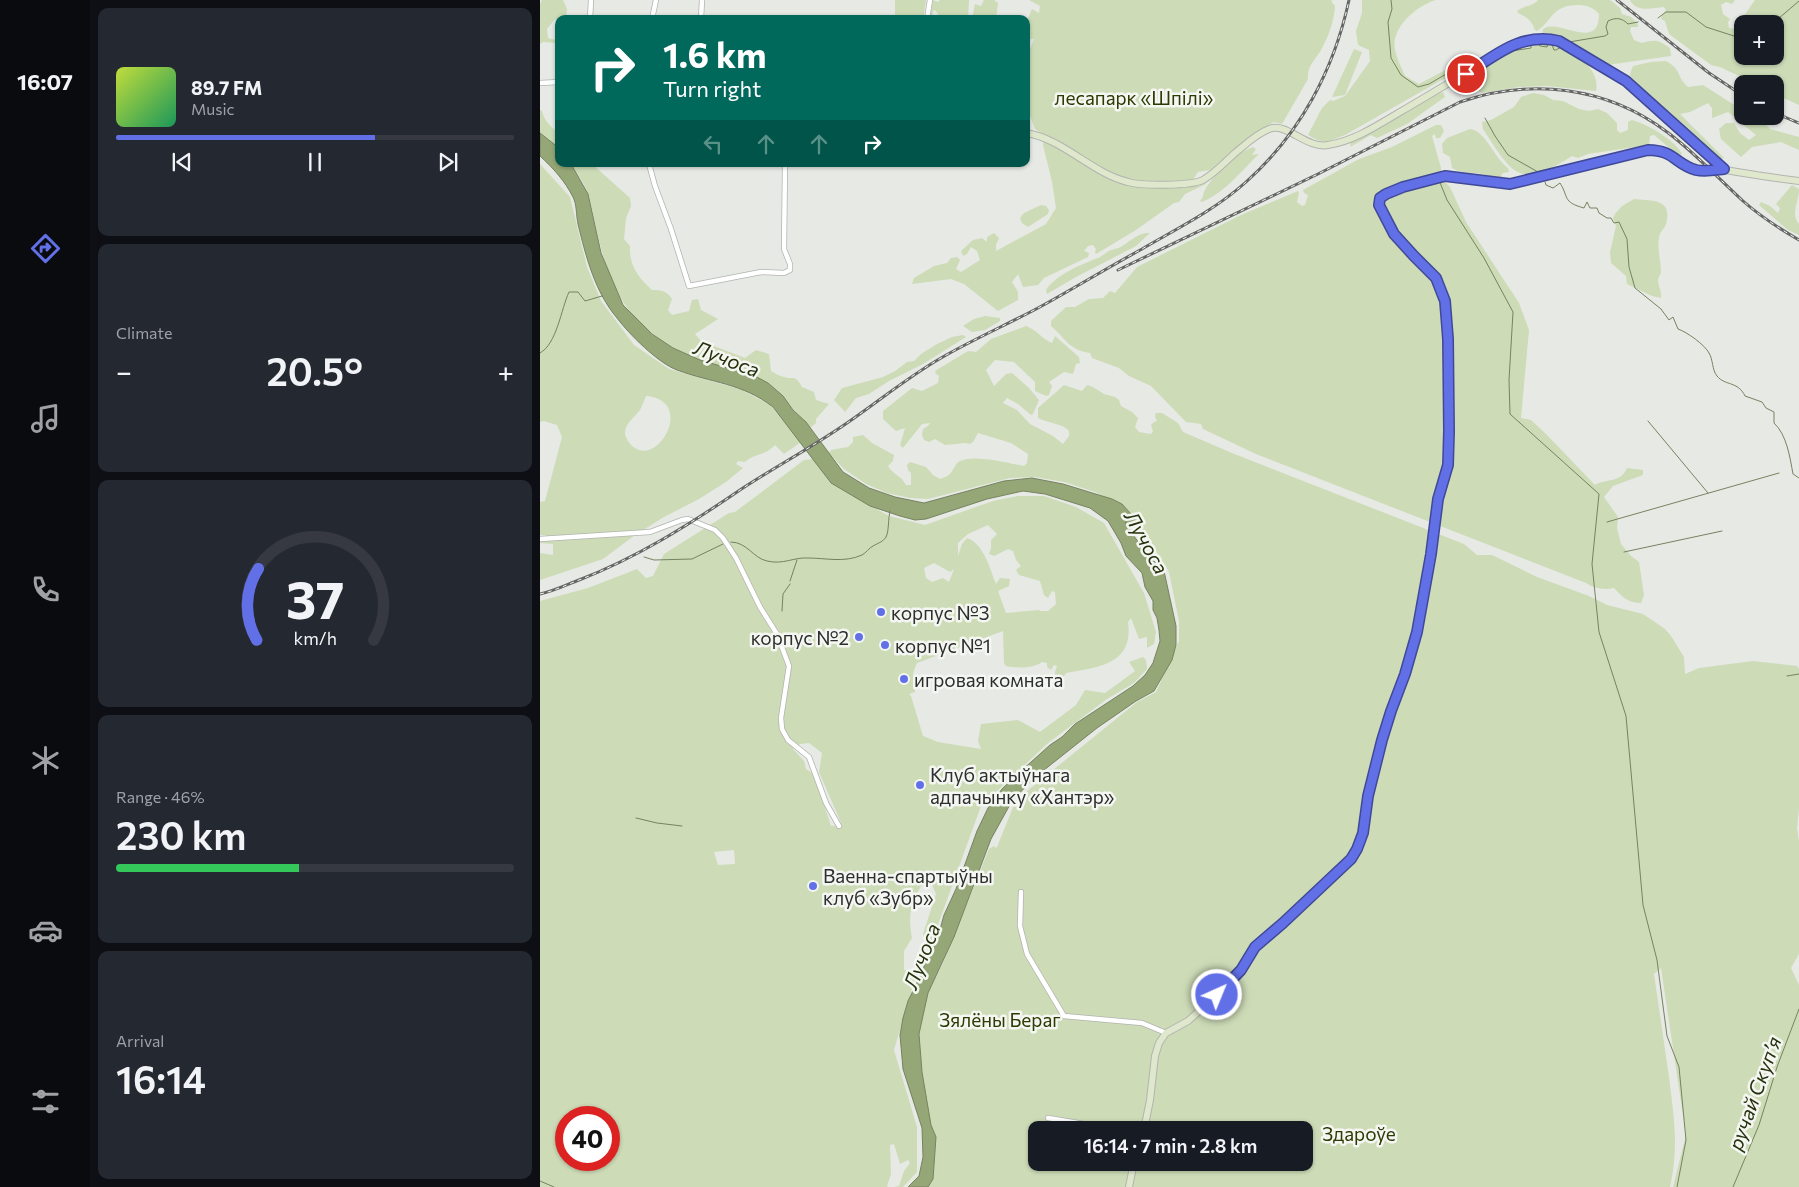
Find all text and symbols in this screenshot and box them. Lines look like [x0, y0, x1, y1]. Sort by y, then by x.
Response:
map controls [1734, 15, 1784, 125]
button: + [1734, 15, 1784, 65]
text: 1.6 km [663, 32, 767, 75]
icon: right [580, 35, 645, 100]
pin [1445, 53, 1487, 95]
icon: arrive [1452, 60, 1480, 88]
text: 16:07 [17, 68, 73, 95]
text: Turn right [663, 75, 761, 102]
button: − [1734, 75, 1784, 125]
text: 89.7 FM [191, 76, 262, 99]
park label: лесапарк «Шпілі» [1055, 86, 1214, 109]
text: Music [191, 99, 235, 118]
icon: left [699, 130, 727, 158]
icon: ahead [752, 130, 780, 158]
icon: ahead [805, 130, 833, 158]
icon: right [858, 130, 886, 158]
icon: previous [168, 148, 196, 176]
icon: pause [301, 148, 329, 176]
icon: next [434, 148, 462, 176]
icon: directions [28, 231, 63, 266]
text: Climate [116, 323, 172, 342]
water label: Лучоса [690, 334, 763, 381]
text: 20.5° [267, 347, 363, 394]
text: − [116, 354, 132, 388]
text: + [498, 354, 514, 388]
icon: music [28, 401, 63, 436]
water label: Лучоса [1119, 505, 1174, 578]
text: 37 [286, 566, 344, 630]
icon: phone [28, 572, 63, 607]
place label: корпус №3 [891, 601, 990, 624]
marker: корпус №3 [875, 606, 887, 618]
place label: корпус №2 [751, 626, 849, 649]
text: km/h [293, 627, 337, 649]
marker: корпус №2 [853, 631, 865, 643]
place label: корпус №1 [895, 634, 991, 657]
marker: корпус №1 [879, 639, 891, 651]
place label: игровая комната [914, 668, 1063, 691]
marker: игровая комната [898, 673, 910, 685]
icon: climate [28, 743, 63, 778]
place label: Клуб актыўнага адпачынку «Хантэр» [930, 763, 1114, 808]
marker: Клуб актыўнага адпачынку «Хантэр» [914, 779, 926, 791]
text: Range · 46% [116, 787, 204, 806]
text: 230 km [116, 811, 246, 858]
place label: Ваенна-спартыўны клуб «Зубр» [823, 864, 993, 909]
marker: Ваенна-спартыўны клуб «Зубр» [807, 880, 819, 892]
icon: car [28, 913, 63, 948]
water label: Лучоса [897, 920, 944, 993]
position arrow [1190, 968, 1242, 1020]
park label: Зялёны Бераг [939, 1008, 1061, 1031]
text: Arrival [116, 1031, 164, 1050]
water label: ручай Скупʼя [1722, 1033, 1786, 1154]
text: 16:14 [116, 1055, 206, 1102]
icon: filters [28, 1084, 63, 1119]
speed limit sign: 40 [555, 1106, 620, 1171]
park label: Здароўе [1322, 1122, 1396, 1145]
text: 16:14 · 7 min · 2.8 km [1084, 1134, 1257, 1157]

